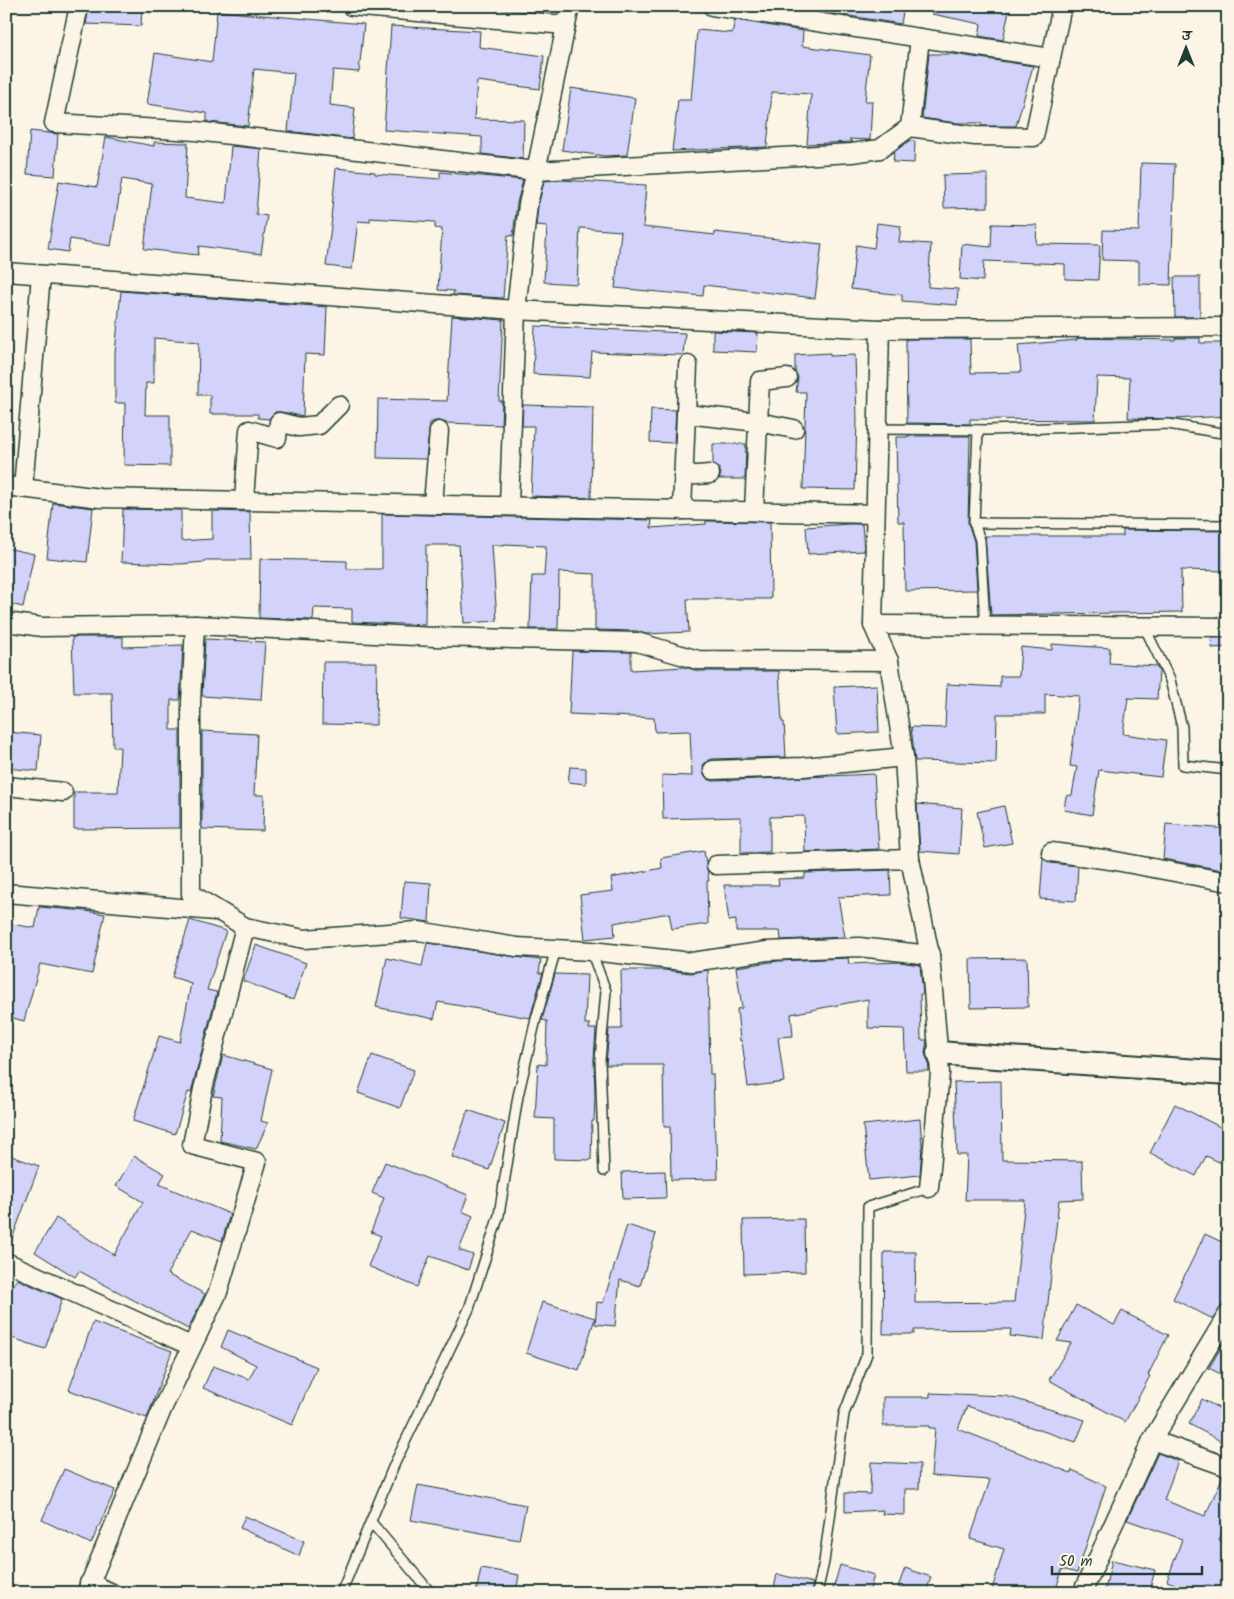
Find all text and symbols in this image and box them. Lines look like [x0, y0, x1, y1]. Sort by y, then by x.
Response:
north arrow [1162, 22, 1212, 72]
text: उ [1182, 25, 1194, 47]
scale bar [1052, 1544, 1202, 1576]
text: 50 m [1059, 1550, 1093, 1574]

